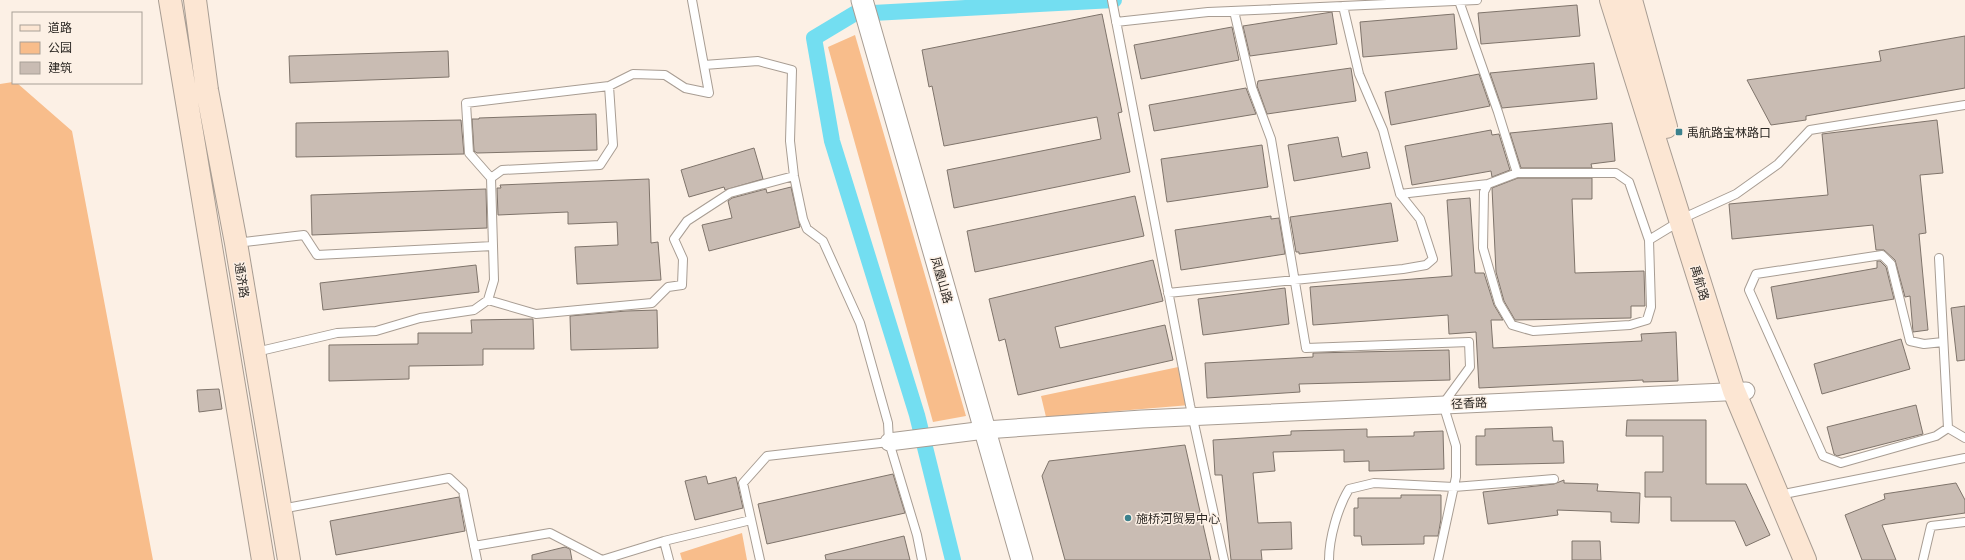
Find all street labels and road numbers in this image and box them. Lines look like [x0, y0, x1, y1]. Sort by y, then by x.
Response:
street label: 凤凰山路 [929, 255, 955, 305]
street label: 通济路 [233, 261, 251, 299]
street label: 禹航路 [1689, 264, 1711, 302]
street label: 径香路 [1451, 396, 1487, 410]

